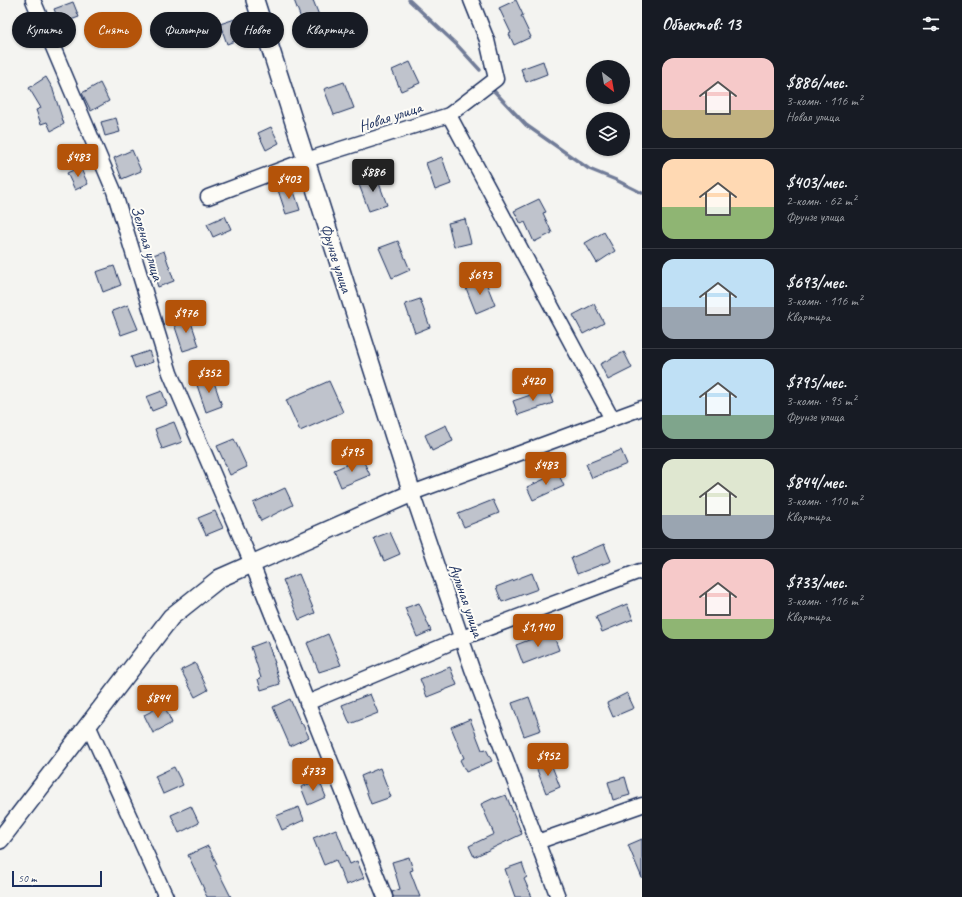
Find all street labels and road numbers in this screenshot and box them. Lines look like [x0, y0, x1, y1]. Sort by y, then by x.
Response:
street label: Новая улица [356, 97, 426, 137]
street label: Зеленая улица [126, 203, 168, 284]
street label: Фрунзе улица [316, 221, 357, 297]
street label: Аульная улица [444, 561, 488, 641]

